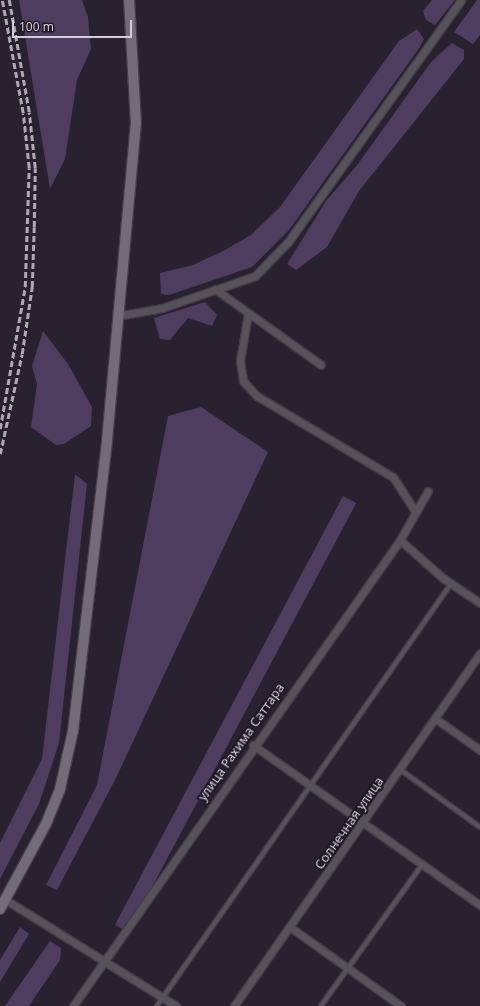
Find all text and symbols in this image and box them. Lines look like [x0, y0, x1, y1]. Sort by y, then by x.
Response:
scale bar [14, 12, 134, 38]
text: 100 m [19, 18, 54, 35]
street label: улица Рахима Саттара [194, 680, 288, 804]
street label: Солнечная улица [311, 774, 387, 872]

